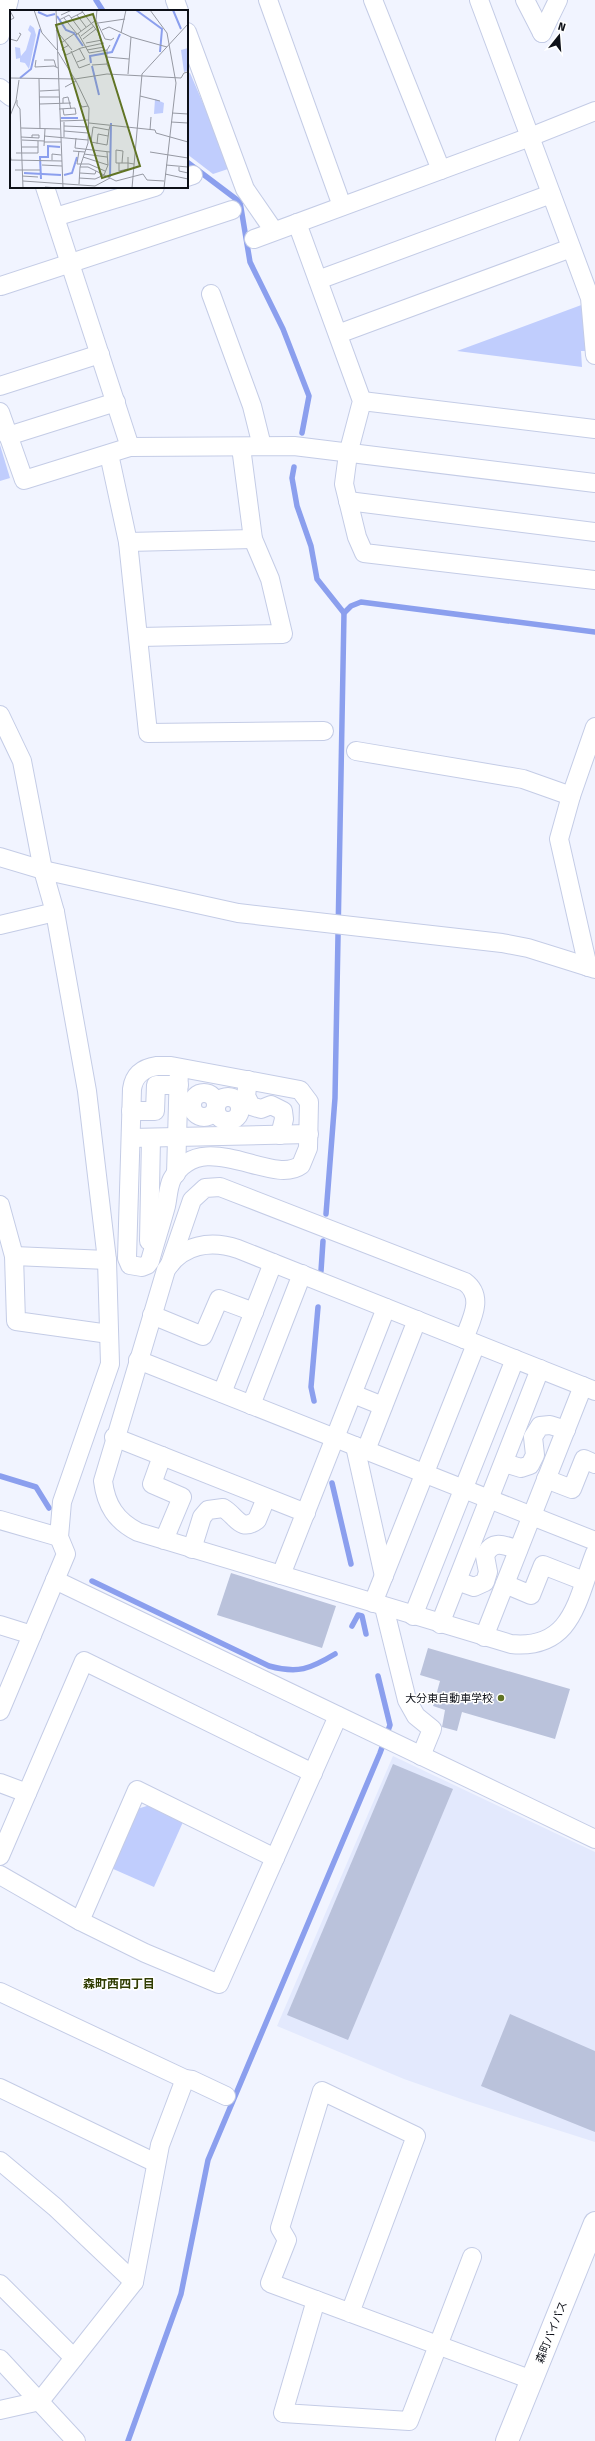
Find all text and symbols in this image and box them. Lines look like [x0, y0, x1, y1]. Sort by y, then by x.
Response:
inset map [10, 10, 188, 188]
north arrow [539, 16, 579, 56]
text: N [556, 20, 567, 34]
place label: 大分東自動車学校 [405, 1692, 493, 1705]
marker: 大分東自動車学校 [496, 1693, 506, 1703]
district label: 森町西四丁目 [83, 1977, 155, 1991]
street label: 森町バイパス [533, 2299, 570, 2365]

